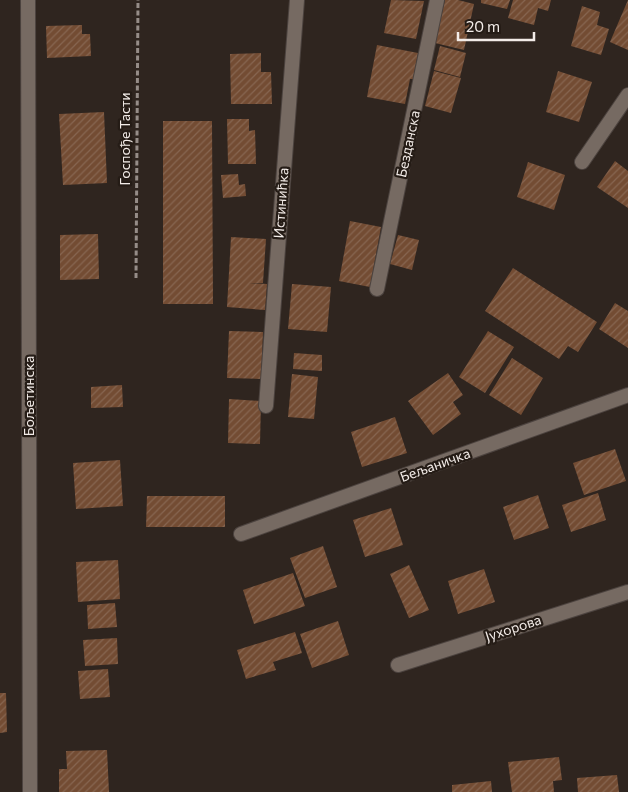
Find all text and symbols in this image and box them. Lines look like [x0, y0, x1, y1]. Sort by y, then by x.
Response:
scale bar [458, 10, 534, 42]
text: 20 m [466, 17, 500, 35]
street label: Госпође Тасти [116, 92, 133, 186]
street label: Безданска [392, 109, 423, 179]
street label: Истинићка [270, 167, 291, 239]
street label: Бољетинска [20, 356, 37, 436]
street label: Бељаничка [397, 444, 472, 485]
street label: Јухорова [483, 610, 543, 645]

